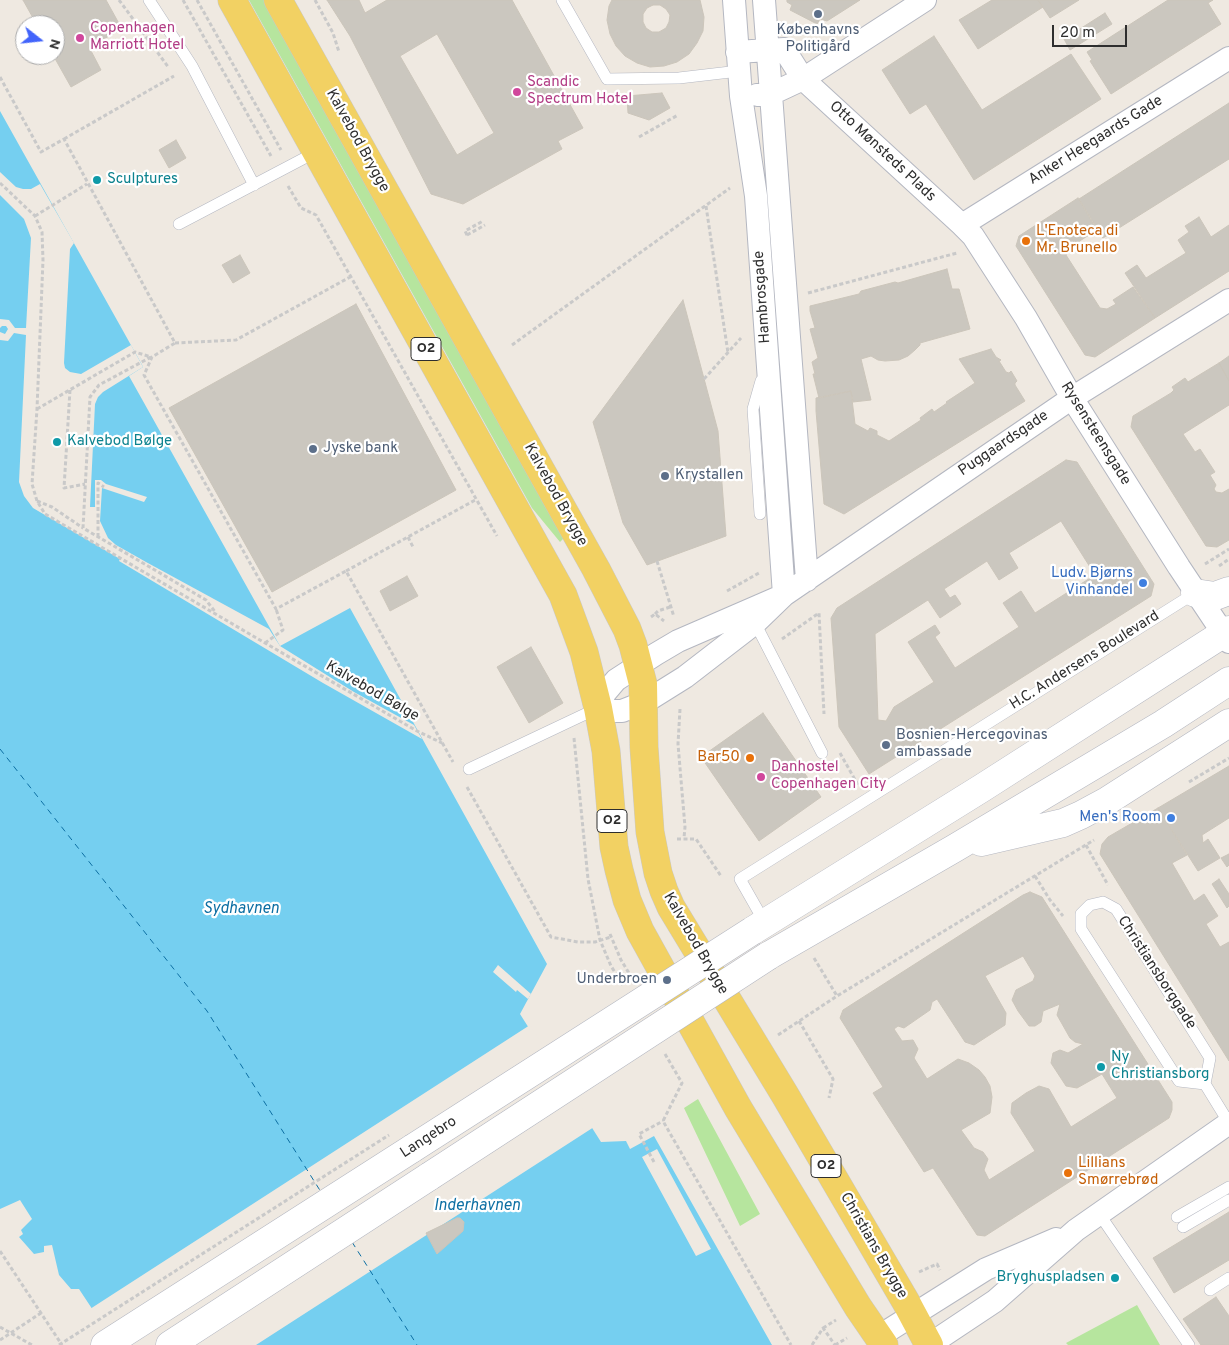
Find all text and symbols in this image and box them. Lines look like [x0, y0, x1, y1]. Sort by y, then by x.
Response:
marker: Københavns Politigård [812, 8, 824, 20]
north arrow [15, 15, 65, 65]
scale bar [1054, 15, 1129, 47]
place label: Copenhagen Marriott Hotel [90, 20, 184, 55]
place label: Københavns Politigård [777, 22, 859, 57]
text: 20 m [1060, 24, 1095, 43]
marker: Copenhagen Marriott Hotel [74, 32, 86, 44]
text: N [44, 37, 63, 51]
place label: Scandic Spectrum Hotel [527, 74, 632, 109]
street label: Kalvebod Brygge [321, 86, 393, 196]
marker: Scandic Spectrum Hotel [511, 86, 523, 98]
street label: Anker Heegaards Gade [1026, 92, 1166, 190]
street label: Otto Mønsteds Plads [825, 98, 939, 206]
place label: Sculptures [107, 171, 178, 189]
marker: Sculptures [91, 174, 103, 186]
place label: L'Enoteca di Mr. Brunello [1036, 223, 1118, 258]
marker: L'Enoteca di Mr. Brunello [1020, 235, 1032, 247]
street label: Hambrosgade [751, 250, 775, 344]
road number: O2 [411, 338, 441, 360]
street label: Rysensteensgade [1056, 379, 1134, 489]
street label: Puggaardsgade [956, 407, 1052, 481]
place label: Kalvebod Bølge [67, 433, 172, 451]
marker: Kalvebod Bølge [51, 436, 63, 448]
place label: Jyske bank [323, 440, 398, 458]
street label: Kalvebod Brygge [519, 440, 591, 550]
marker: Jyske bank [307, 443, 319, 455]
place label: Krystallen [675, 467, 743, 485]
marker: Krystallen [659, 470, 671, 482]
place label: Ludv. Bjørns Vinhandel [1051, 565, 1133, 600]
marker: Ludv. Bjørns Vinhandel [1137, 577, 1149, 589]
street label: H.C. Andersens Boulevard [1007, 608, 1163, 714]
street label: Kalvebod Bølge [322, 658, 422, 726]
place label: Bosnien-Hercegovinas ambassade [896, 727, 1048, 762]
marker: Bosnien-Hercegovinas ambassade [880, 739, 892, 751]
place label: Bar50 [697, 749, 740, 767]
marker: Bar50 [744, 752, 756, 764]
place label: Danhostel Copenhagen City [771, 759, 886, 794]
marker: Danhostel Copenhagen City [755, 771, 767, 783]
road number: O2 [597, 809, 627, 832]
place label: Men's Room [1079, 809, 1161, 827]
marker: Men's Room [1165, 812, 1177, 824]
street label: Kalvebod Brygge [658, 890, 732, 998]
water label: Sydhavnen [203, 900, 279, 920]
street label: Christiansborggade [1113, 913, 1199, 1033]
place label: Underbroen [576, 971, 657, 989]
marker: Underbroen [661, 974, 673, 986]
place label: Ny Christiansborg [1111, 1049, 1209, 1084]
marker: Ny Christiansborg [1095, 1061, 1107, 1073]
street label: Langebro [397, 1113, 461, 1163]
road number: O2 [811, 1154, 841, 1178]
place label: Lillians Smørrebrød [1078, 1155, 1158, 1190]
marker: Lillians Smørrebrød [1062, 1167, 1074, 1179]
street label: Christians Brygge [835, 1190, 911, 1302]
water label: Inderhavnen [434, 1197, 520, 1217]
place label: Bryghuspladsen [996, 1269, 1105, 1287]
marker: Bryghuspladsen [1109, 1272, 1121, 1284]

